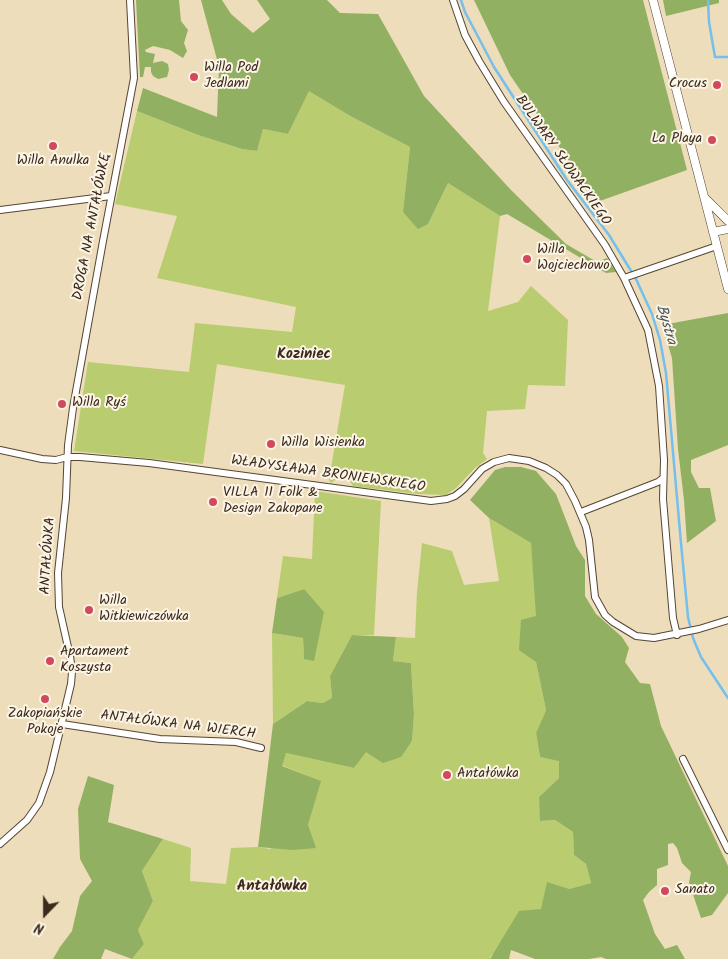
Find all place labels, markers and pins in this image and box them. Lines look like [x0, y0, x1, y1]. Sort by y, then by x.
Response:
place label: Willa Pod Jedlami [204, 61, 258, 94]
marker: Willa Pod Jedlami [188, 71, 200, 83]
place label: Crocus [669, 77, 707, 93]
marker: Crocus [711, 79, 723, 91]
place label: La Playa [651, 132, 702, 148]
marker: La Playa [706, 134, 718, 146]
marker: Willa Anulka [47, 140, 59, 152]
place label: Willa Anulka [17, 154, 89, 170]
place label: Willa Wojciechowo [537, 243, 610, 276]
marker: Willa Wojciechowo [521, 253, 533, 265]
place label: Willa Ryś [72, 396, 126, 412]
marker: Willa Ryś [56, 398, 68, 410]
place label: Willa Wisienka [281, 436, 365, 452]
marker: Willa Wisienka [265, 438, 277, 450]
place label: VILLA 11 Folk & Design Zakopane [223, 486, 323, 518]
marker: VILLA 11 Folk & Design Zakopane [207, 496, 219, 508]
place label: Willa Witkiewiczówka [99, 594, 189, 626]
marker: Willa Witkiewiczówka [83, 604, 95, 616]
place label: Apartament Koszysta [60, 645, 129, 678]
marker: Apartament Koszysta [44, 655, 56, 667]
marker: Zakopiańskie Pokoje [39, 693, 51, 705]
place label: Zakopiańskie Pokoje [8, 707, 82, 740]
place label: Antałówka [457, 767, 519, 783]
marker: Antałówka [441, 769, 453, 781]
place label: Sanato [675, 883, 715, 899]
marker: Sanato [659, 885, 671, 897]

